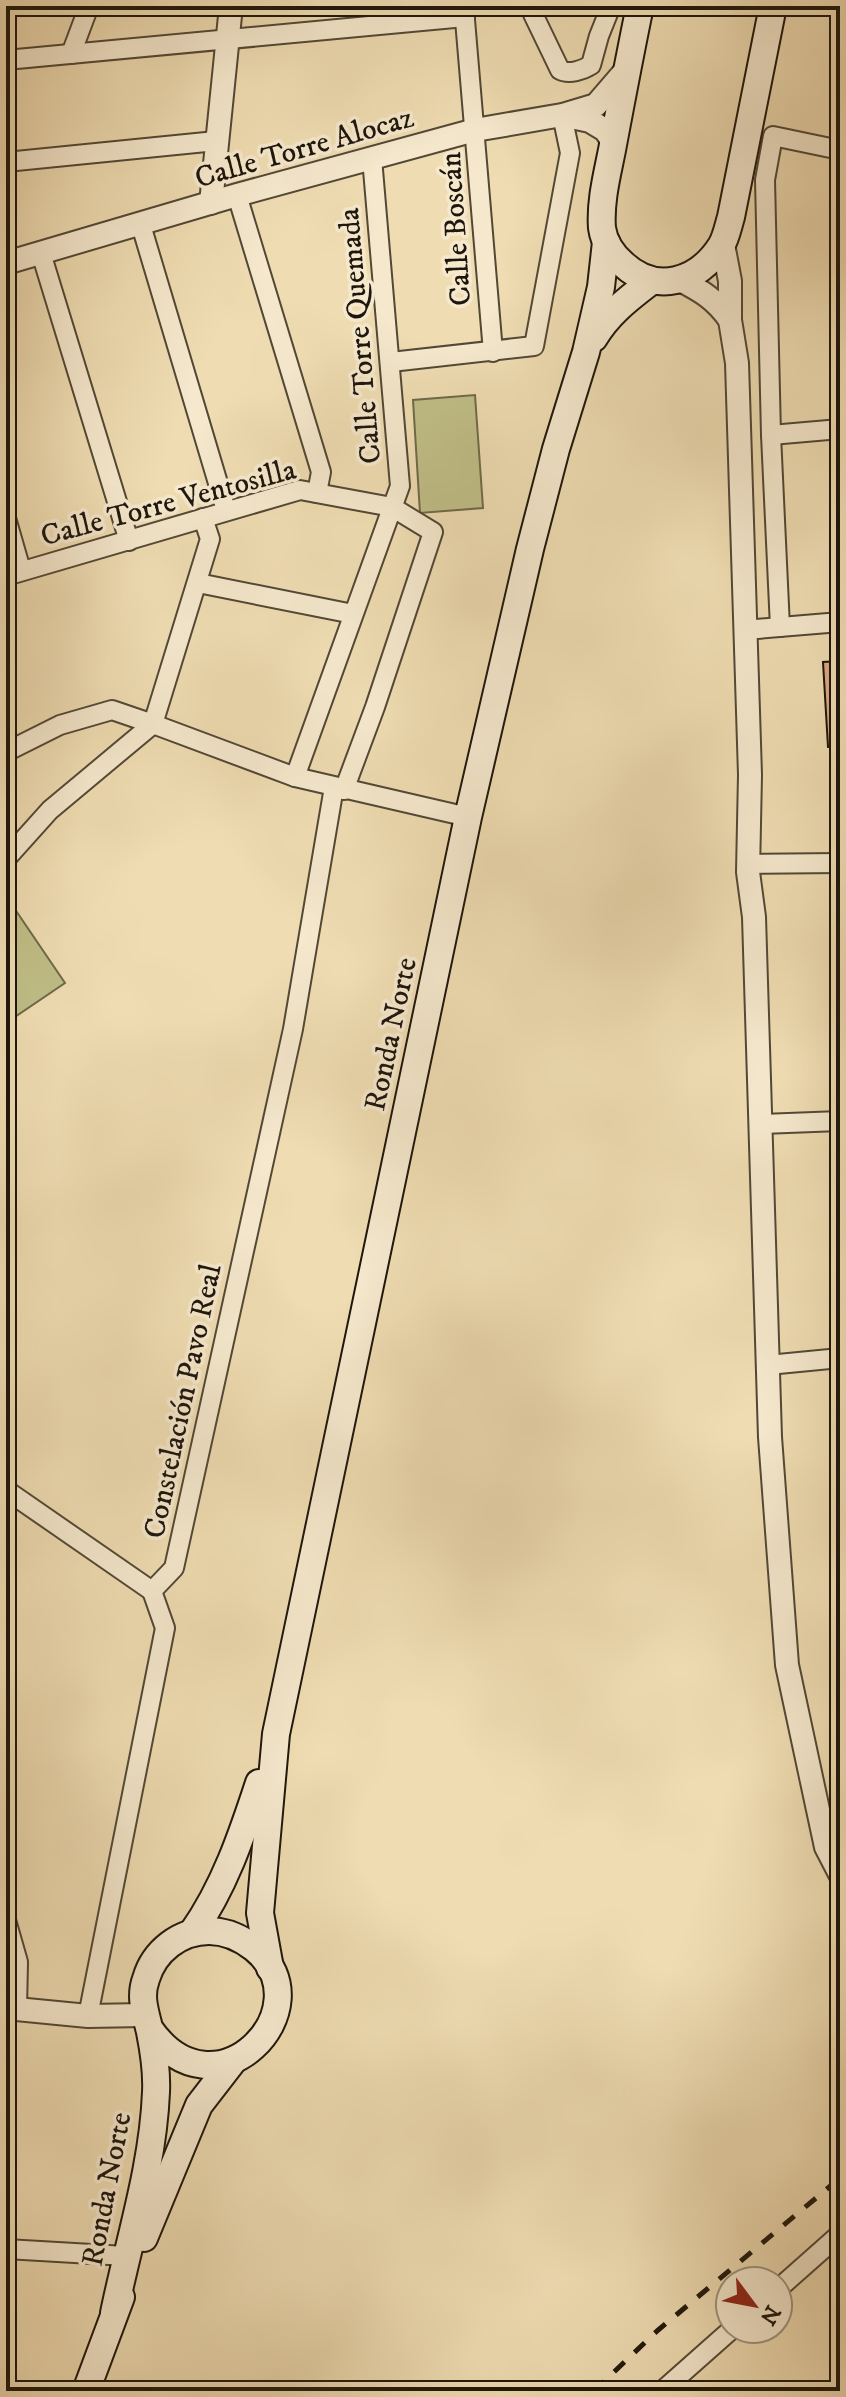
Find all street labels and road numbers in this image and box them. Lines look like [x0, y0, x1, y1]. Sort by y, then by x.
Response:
street label: Calle Torre Alocaz [191, 100, 418, 197]
street label: Calle Boscán [433, 150, 480, 307]
street label: Calle Torre Quemada [331, 206, 390, 465]
street label: Calle Torre Ventosilla [37, 452, 300, 555]
street label: Ronda Norte [357, 954, 426, 1114]
street label: Constelación Pavo Real [136, 1261, 231, 1542]
street label: Ronda Norte [74, 2109, 141, 2269]

